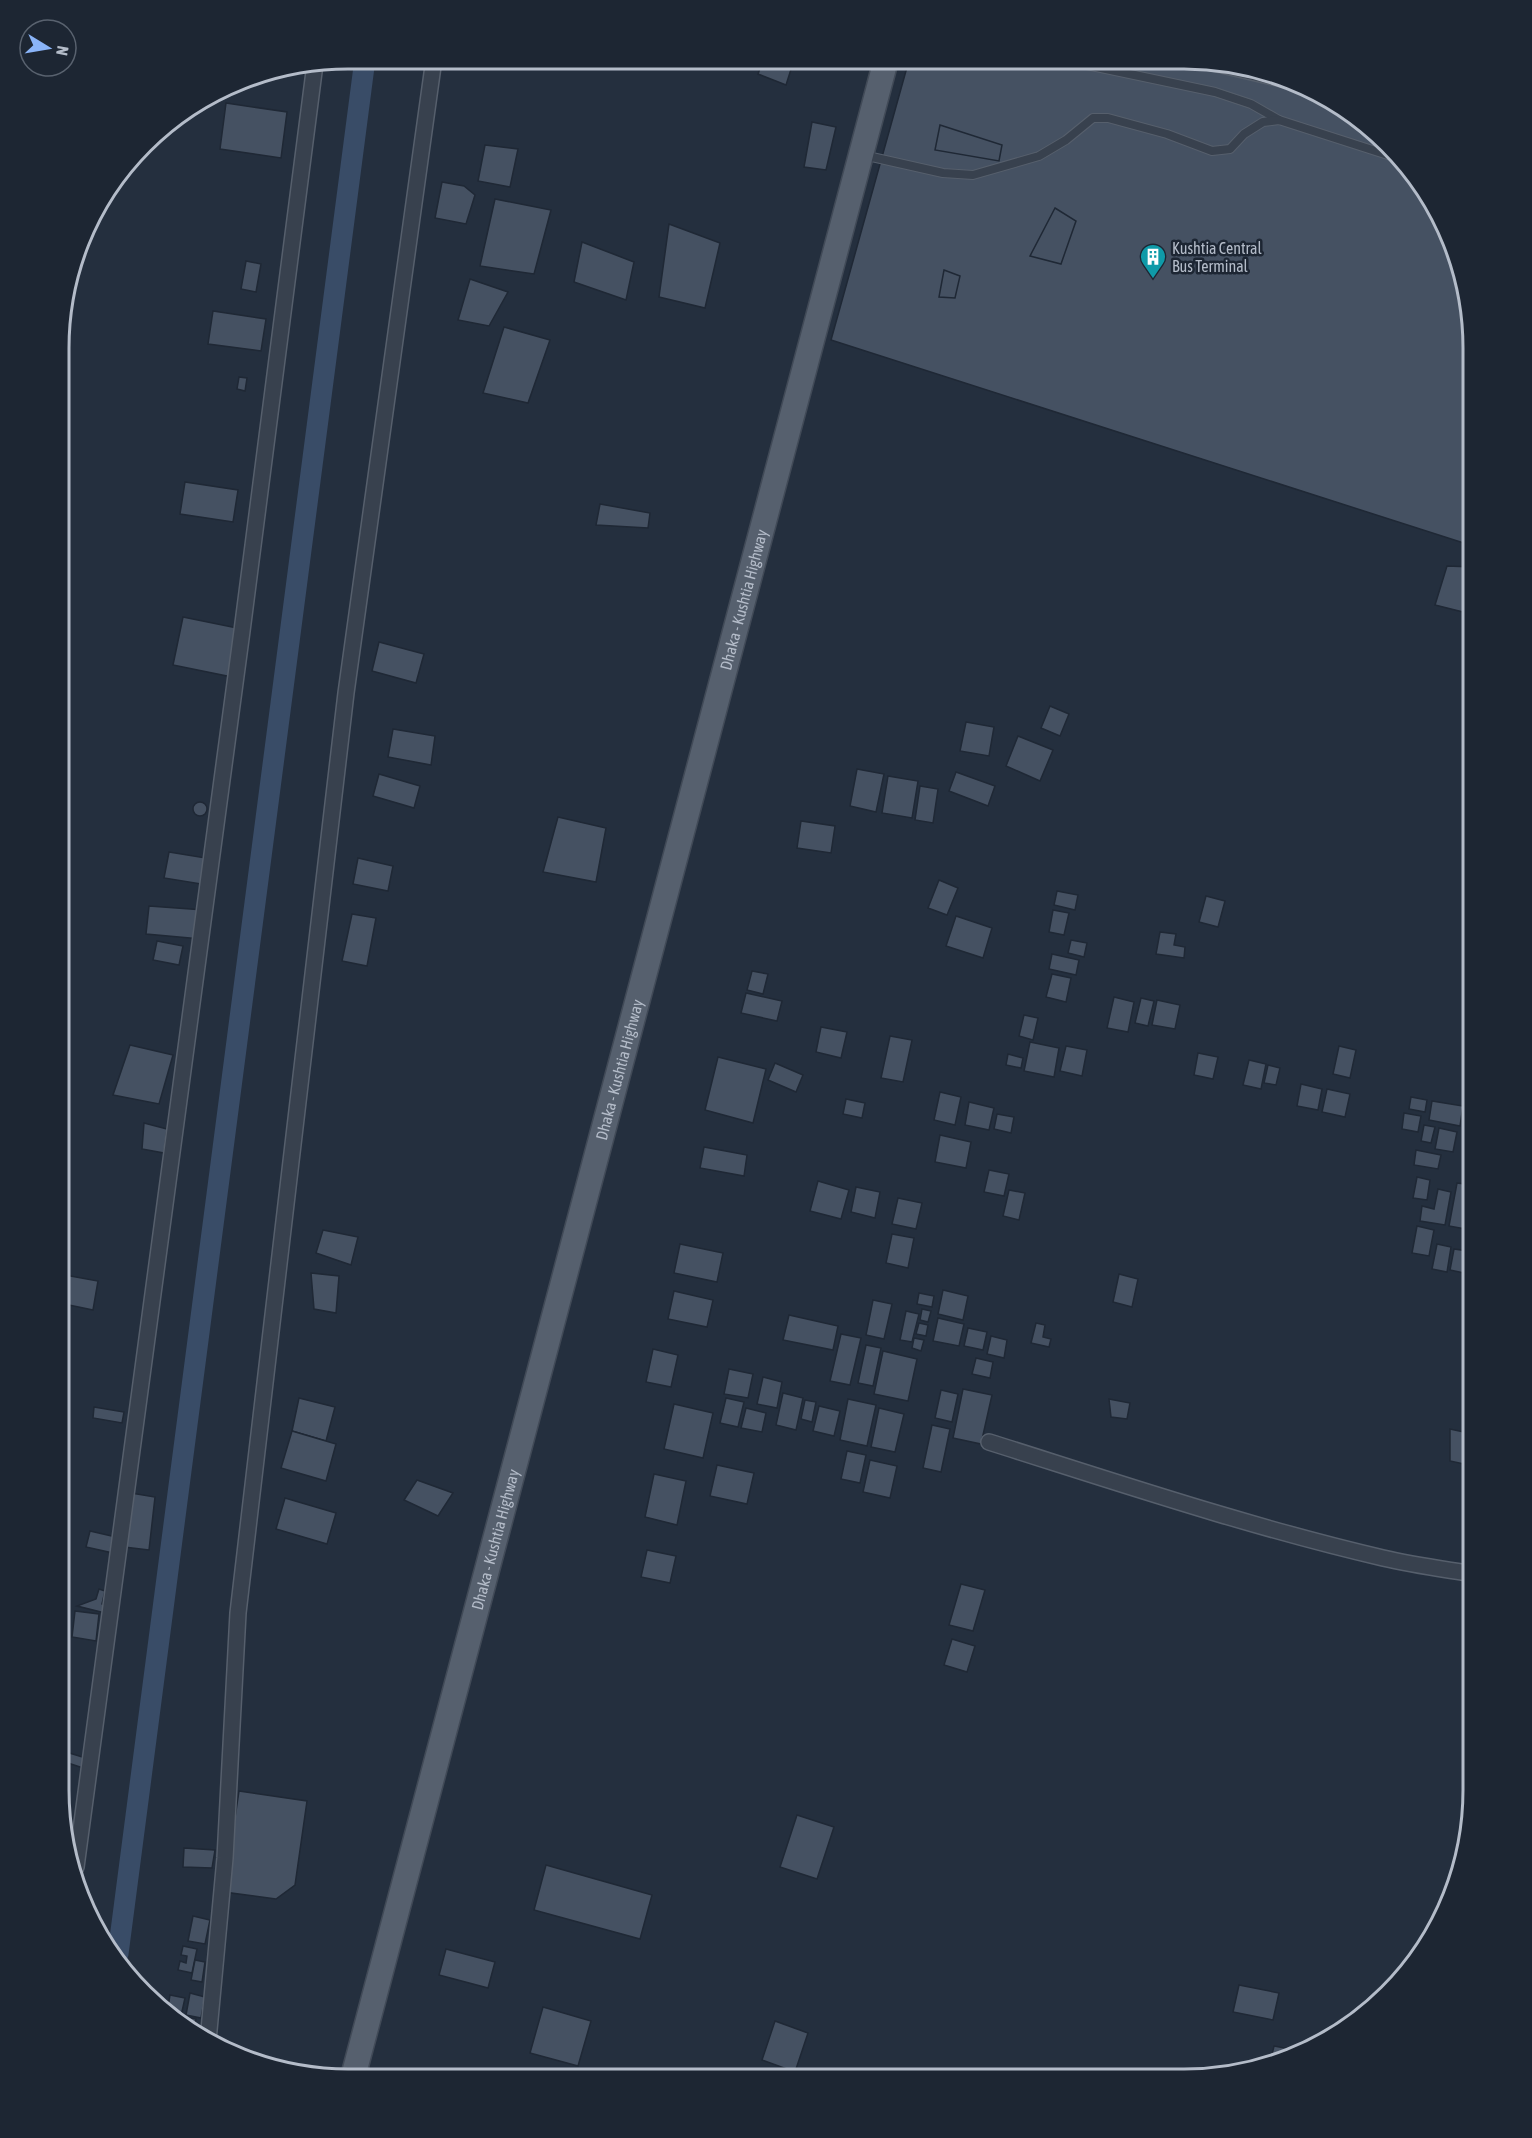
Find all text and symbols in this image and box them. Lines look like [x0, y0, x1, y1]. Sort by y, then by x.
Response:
north arrow [18, 18, 78, 78]
text: N [53, 45, 72, 57]
place label: Kushtia Central Bus Terminal [1172, 239, 1262, 275]
building icon: Kushtia Central Bus Terminal [1138, 242, 1168, 280]
street label: Dhaka - Kushtia Highway [716, 527, 772, 672]
street label: Dhaka - Kushtia Highway [592, 997, 648, 1142]
street label: Dhaka - Kushtia Highway [468, 1467, 523, 1612]

